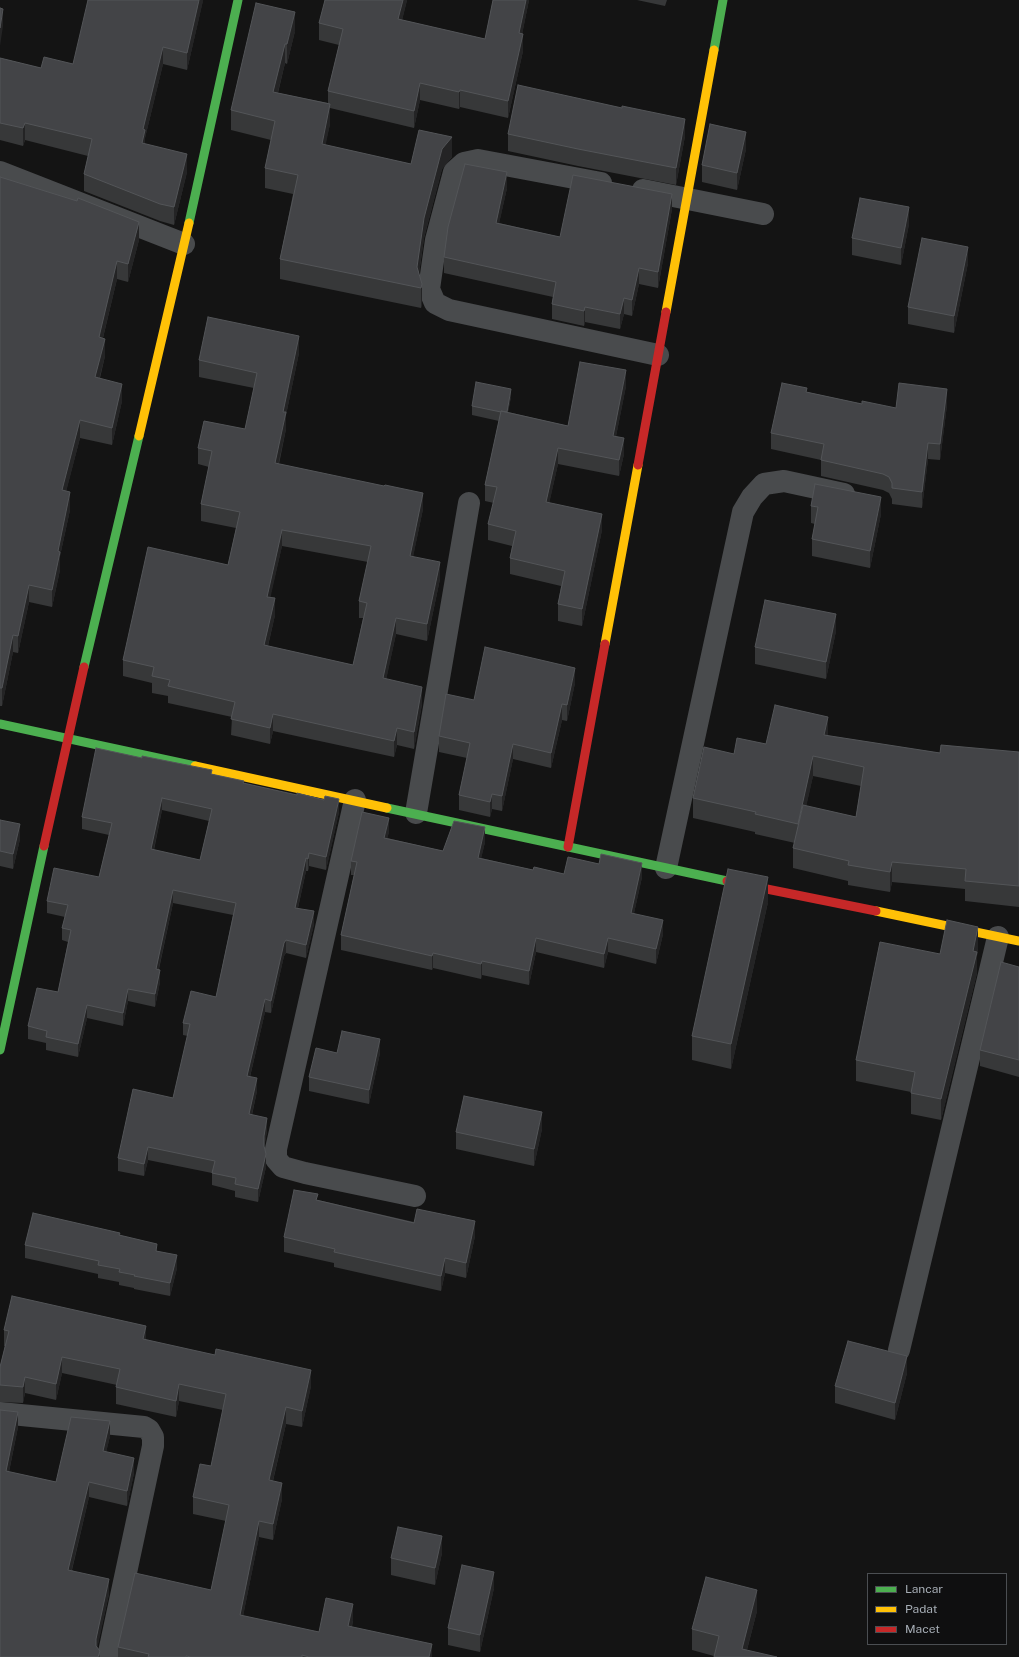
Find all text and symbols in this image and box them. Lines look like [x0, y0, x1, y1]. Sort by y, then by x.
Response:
legend [867, 1573, 1007, 1645]
text: Lancar [905, 1582, 943, 1596]
text: Padat [905, 1602, 937, 1616]
text: Macet [905, 1622, 940, 1636]

